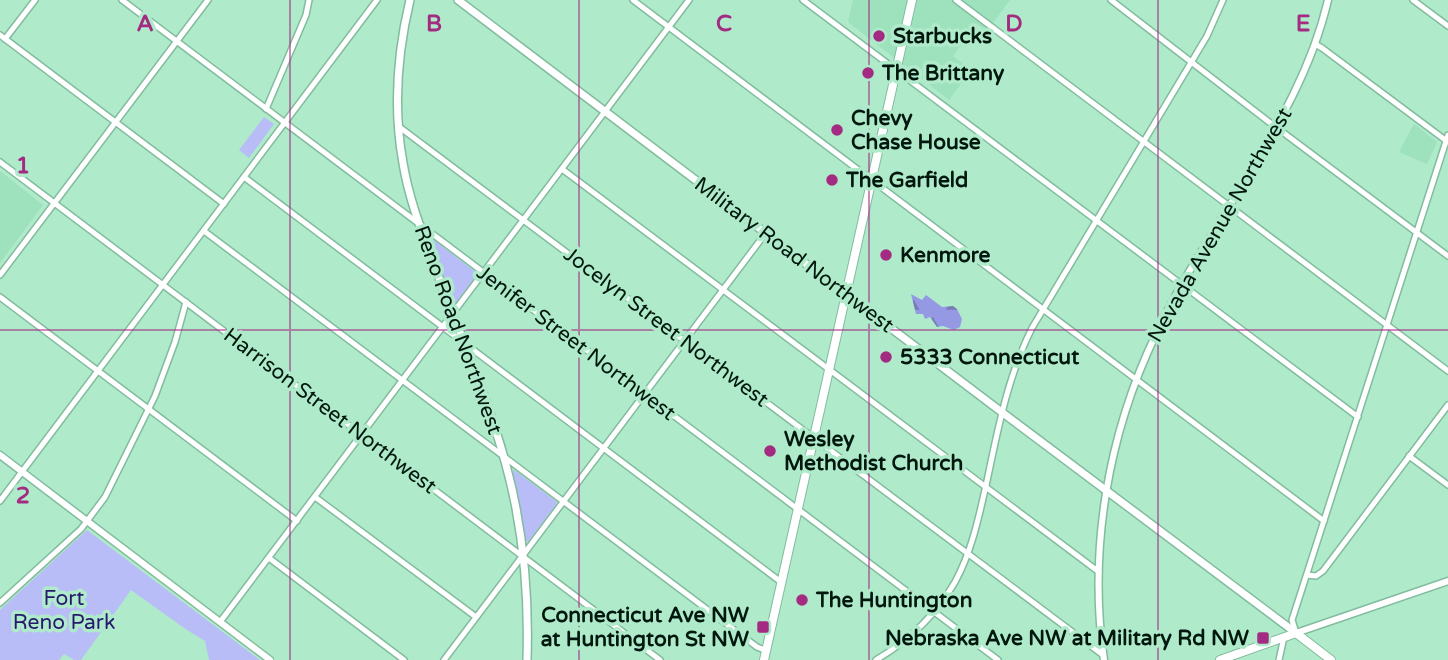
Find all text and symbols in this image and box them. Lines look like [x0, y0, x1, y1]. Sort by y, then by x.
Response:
text: A [136, 10, 154, 38]
text: B [426, 10, 442, 38]
text: C [716, 10, 732, 38]
text: D [1005, 10, 1023, 38]
text: E [1296, 10, 1310, 38]
place label: Starbucks [893, 24, 992, 49]
marker: Starbucks [871, 28, 887, 44]
place label: The Brittany [881, 61, 1005, 86]
marker: The Brittany [860, 65, 876, 81]
street label: Nevada Avenue Northwest [1143, 103, 1297, 347]
place label: Chevy Chase House [851, 106, 981, 155]
marker: Chevy Chase House [829, 122, 845, 138]
text: 1 [16, 152, 30, 180]
place label: The Garfield [845, 168, 968, 193]
street label: Military Road Northwest [689, 172, 899, 338]
marker: The Garfield [824, 172, 840, 188]
street label: Reno Road Northwest [409, 222, 507, 438]
street label: Jocelyn Street Northwest [559, 242, 773, 412]
place label: Kenmore [900, 243, 991, 268]
marker: Kenmore [878, 247, 894, 263]
street label: Jenifer Street Northwest [472, 260, 680, 426]
street label: Harrison Street Northwest [219, 323, 441, 499]
place label: 5333 Connecticut [900, 345, 1079, 370]
marker: 5333 Connecticut [878, 349, 894, 365]
place label: Wesley Methodist Church [784, 427, 963, 476]
marker: Wesley Methodist Church [762, 443, 778, 459]
text: 2 [16, 482, 30, 510]
park label: Fort Reno Park [13, 586, 115, 635]
place label: The Huntington [815, 588, 972, 613]
marker: The Huntington [794, 592, 810, 608]
place label: Connecticut Ave NW at Huntington St NW [541, 603, 750, 652]
marker: Connecticut Ave NW at Huntington St NW [755, 619, 771, 635]
place label: Nebraska Ave NW at Military Rd NW [885, 626, 1250, 651]
marker: Nebraska Ave NW at Military Rd NW [1255, 630, 1271, 646]

